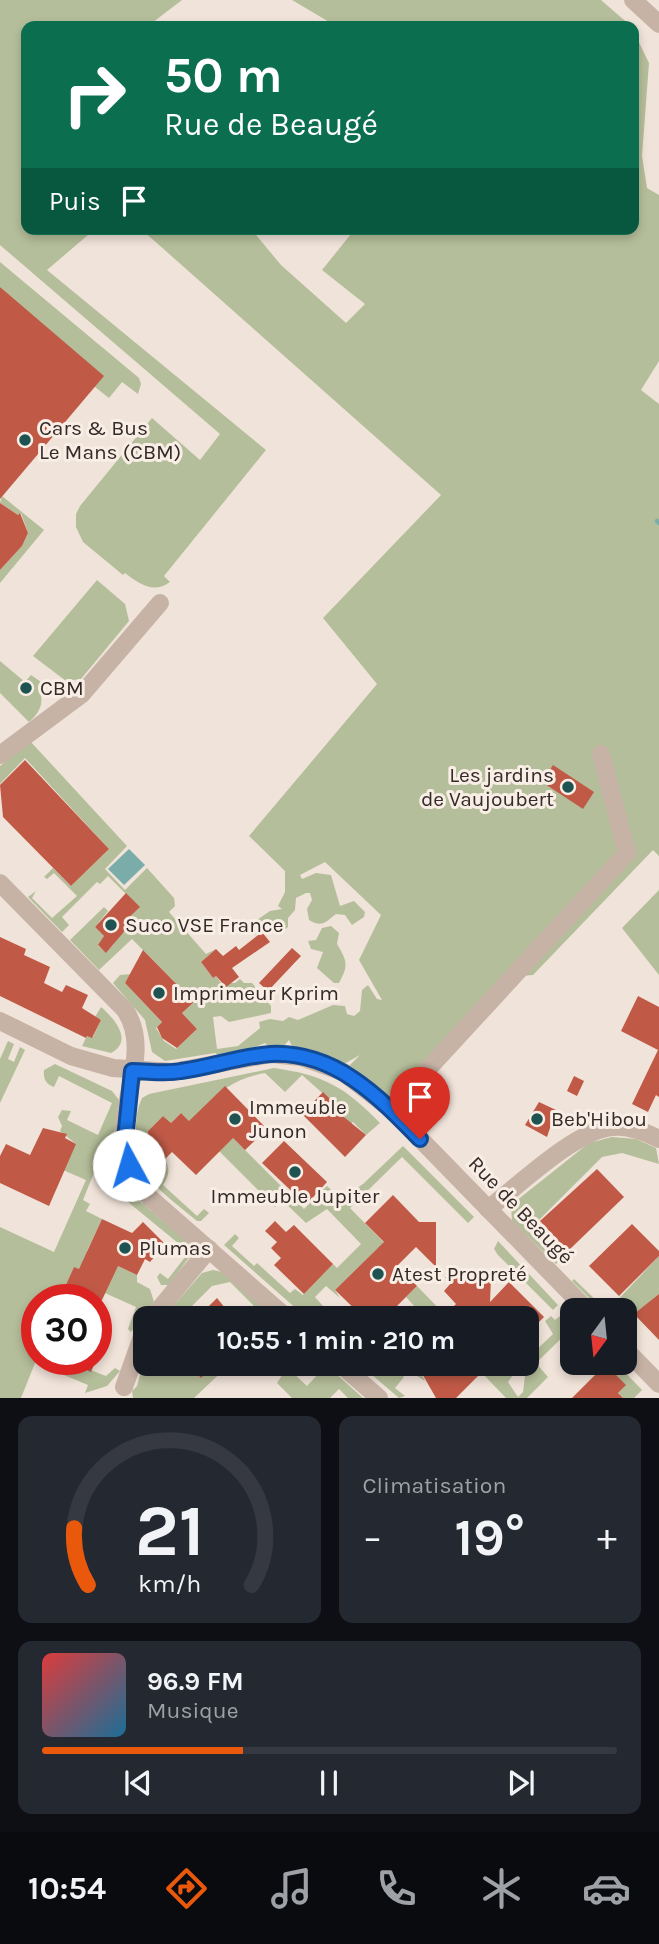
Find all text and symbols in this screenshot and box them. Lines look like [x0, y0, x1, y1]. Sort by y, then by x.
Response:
text: 50 m [164, 47, 282, 104]
icon: right [49, 49, 140, 140]
text: Rue de Beaugé [164, 106, 378, 143]
icon: arrive [115, 182, 153, 220]
text: Puis [49, 186, 101, 217]
place label: Cars & Bus Le Mans (CBM) [39, 416, 181, 464]
marker: Cars & Bus Le Mans (CBM) [17, 432, 33, 448]
place label: CBM [40, 676, 84, 700]
marker: CBM [18, 680, 34, 696]
place label: Les jardins de Vaujoubert [421, 763, 554, 811]
marker: Les jardins de Vaujoubert [560, 779, 576, 795]
place label: Suco VSE France [125, 913, 283, 937]
marker: Suco VSE France [103, 917, 119, 933]
place label: Imprimeur Kprim [173, 981, 339, 1005]
marker: Imprimeur Kprim [151, 985, 167, 1001]
pin [390, 1067, 450, 1139]
icon: arrive [401, 1078, 439, 1116]
place label: Immeuble Junon [249, 1095, 347, 1143]
place label: Beb'Hibou [551, 1107, 647, 1131]
marker: Immeuble Junon [227, 1111, 243, 1127]
marker: Beb'Hibou [529, 1111, 545, 1127]
position arrow [92, 1128, 166, 1202]
street label: Rue de Beaugé [464, 1151, 578, 1269]
marker: Immeuble Jupiter [287, 1164, 303, 1180]
place label: Immeuble Jupiter [211, 1184, 380, 1208]
place label: Plumas [139, 1236, 211, 1260]
marker: Plumas [117, 1240, 133, 1256]
place label: Atest Propreté [392, 1262, 527, 1286]
marker: Atest Propreté [370, 1266, 386, 1282]
speed limit sign: 30 [21, 1284, 112, 1375]
north arrow [560, 1298, 637, 1376]
map controls [560, 1298, 637, 1375]
text: 10:55 · 1 min · 210 m [217, 1325, 455, 1356]
text: Climatisation [363, 1472, 506, 1499]
text: 21 [134, 1489, 204, 1574]
text: 19° [455, 1507, 525, 1568]
text: − [363, 1515, 382, 1560]
text: + [597, 1515, 617, 1560]
text: km/h [138, 1569, 201, 1598]
text: 96.9 FM [147, 1666, 244, 1697]
text: Musique [147, 1697, 239, 1724]
icon: previous [119, 1764, 157, 1802]
icon: pause [310, 1764, 348, 1802]
icon: next [502, 1764, 540, 1802]
icon: directions [162, 1864, 211, 1913]
icon: music [267, 1864, 316, 1913]
icon: phone [372, 1864, 421, 1913]
icon: climate [477, 1864, 526, 1913]
icon: car [582, 1864, 631, 1913]
text: 10:54 [28, 1870, 106, 1907]

